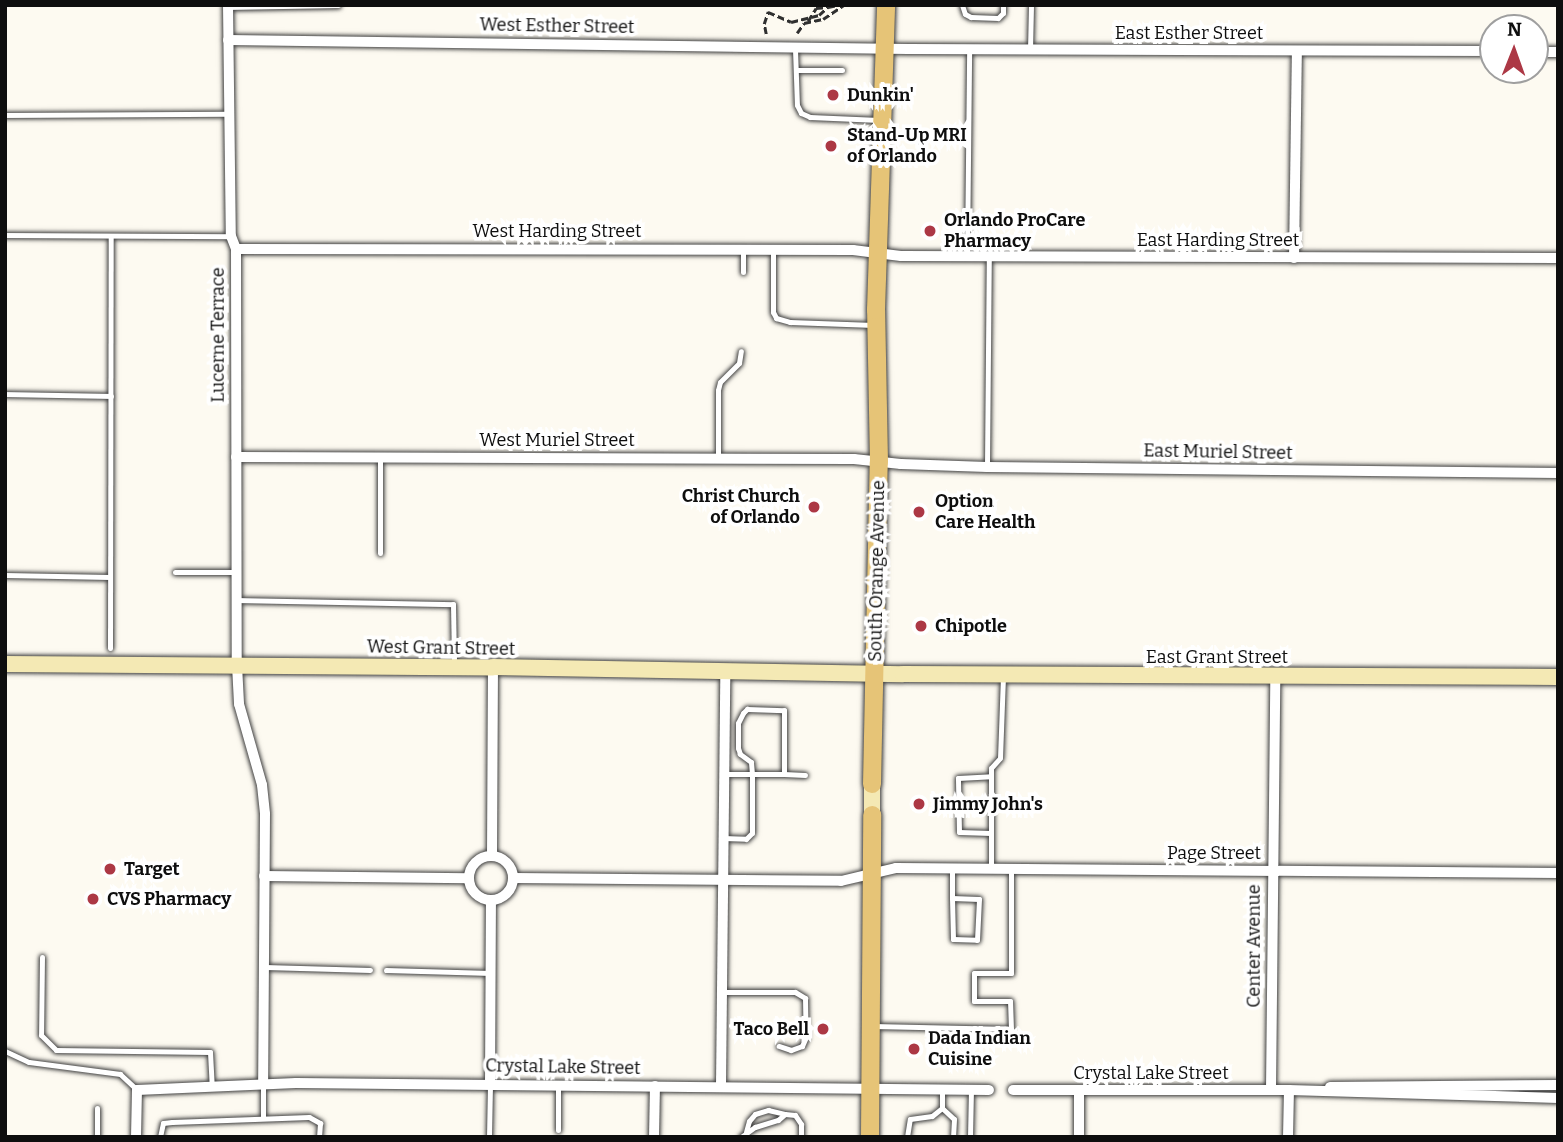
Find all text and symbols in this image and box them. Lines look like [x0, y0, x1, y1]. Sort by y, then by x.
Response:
street label: West Esther Street [479, 14, 635, 38]
north arrow [1479, 14, 1549, 84]
text: N [1507, 18, 1522, 41]
street label: East Esther Street [1115, 22, 1263, 44]
place label: Dunkin' [847, 84, 914, 106]
marker: Dunkin' [825, 87, 841, 103]
place label: Stand-Up MRI of Orlando [847, 125, 967, 168]
marker: Stand-Up MRI of Orlando [821, 136, 841, 156]
place label: Orlando ProCare Pharmacy [944, 210, 1085, 252]
street label: West Harding Street [472, 220, 642, 242]
marker: Orlando ProCare Pharmacy [922, 223, 938, 239]
street label: East Harding Street [1137, 229, 1299, 251]
street label: Lucerne Terrace [207, 267, 229, 403]
street label: West Muriel Street [479, 429, 635, 451]
street label: East Muriel Street [1143, 440, 1293, 464]
street label: South Orange Avenue [865, 480, 889, 662]
place label: Christ Church of Orlando [682, 486, 800, 528]
place label: Option Care Health [935, 491, 1035, 534]
marker: Christ Church of Orlando [806, 499, 822, 515]
marker: Option Care Health [909, 502, 929, 522]
place label: Chipotle [935, 615, 1007, 637]
marker: Chipotle [913, 618, 929, 634]
street label: West Grant Street [367, 636, 515, 660]
street label: East Grant Street [1146, 646, 1288, 668]
place label: Jimmy John's [933, 793, 1043, 815]
marker: Jimmy John's [911, 796, 927, 812]
street label: Page Street [1167, 842, 1261, 864]
place label: Target [124, 858, 180, 880]
marker: Target [102, 861, 118, 877]
street label: Center Avenue [1243, 884, 1265, 1008]
place label: CVS Pharmacy [107, 888, 231, 910]
marker: CVS Pharmacy [85, 891, 101, 907]
place label: Taco Bell [733, 1018, 809, 1040]
marker: Taco Bell [815, 1021, 831, 1037]
place label: Dada Indian Cuisine [928, 1028, 1031, 1070]
marker: Dada Indian Cuisine [906, 1041, 922, 1057]
street label: Crystal Lake Street [485, 1055, 641, 1079]
street label: Crystal Lake Street [1073, 1062, 1229, 1084]

